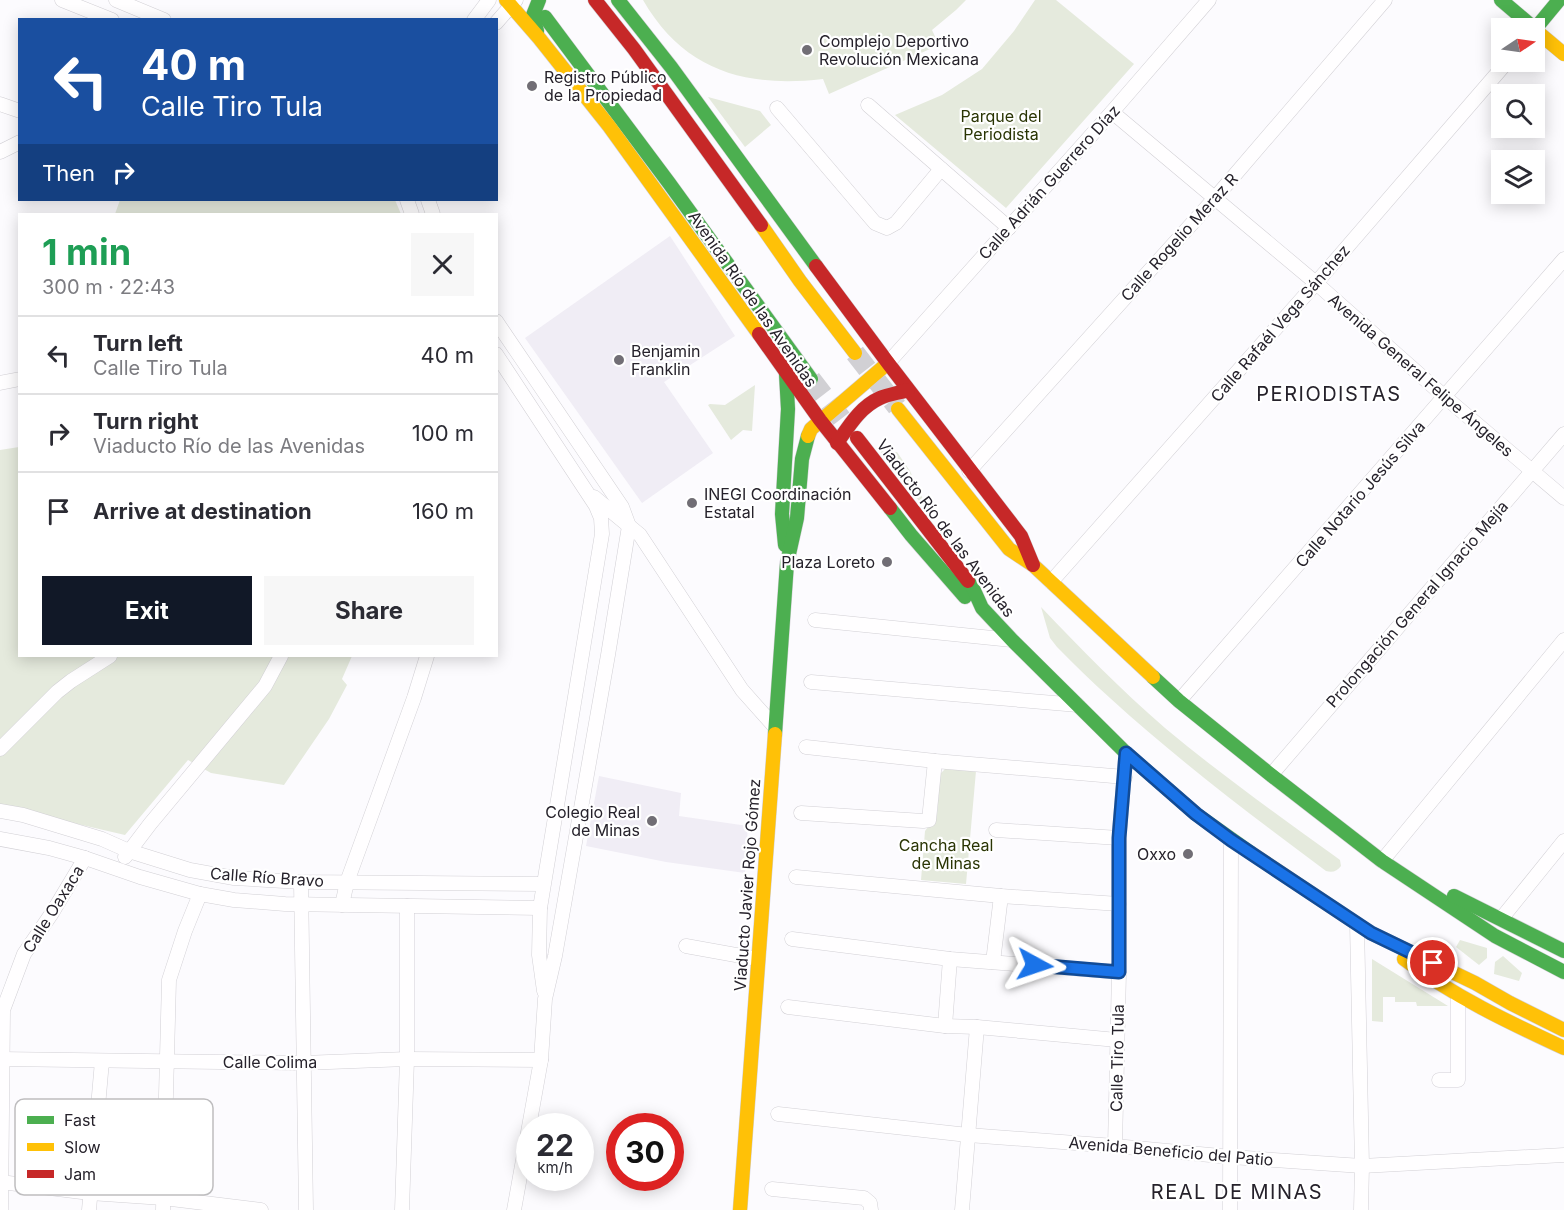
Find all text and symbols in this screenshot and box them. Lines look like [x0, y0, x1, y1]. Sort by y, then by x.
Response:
north arrow [1491, 18, 1545, 72]
map controls [1491, 18, 1545, 204]
place label: Complejo Deportivo Revolución Mexicana [819, 31, 979, 69]
text: 40 m [141, 39, 246, 90]
icon: left [42, 42, 120, 120]
marker: Complejo Deportivo Revolución Mexicana [800, 43, 814, 57]
place label: Registro Público de la Propiedad [544, 67, 667, 105]
marker: Registro Público de la Propiedad [525, 79, 539, 93]
button: search [1491, 84, 1545, 138]
text: Calle Tiro Tula [141, 90, 323, 123]
street label: Calle Adrián Guerrero Díaz [974, 100, 1124, 264]
park label: Parque del Periodista [960, 106, 1042, 144]
button: layers [1491, 150, 1545, 204]
icon: right [107, 156, 140, 189]
text: Then [42, 160, 95, 186]
street label: Calle Rogelio Meraz R [1116, 169, 1242, 305]
street label: Avenida Río de las Avenidas [684, 207, 822, 391]
text: 1 min [42, 230, 131, 274]
button: close [411, 233, 474, 296]
street label: Calle Rafaél Vega Sánchez [1206, 240, 1354, 406]
text: 300 m · 22:43 [42, 275, 175, 299]
street label: Avenida General Felipe Ángeles [1324, 289, 1518, 461]
text: Turn left [93, 330, 183, 356]
icon: left [42, 339, 75, 372]
place label: Benjamin Franklin [631, 341, 700, 379]
text: 40 m [420, 342, 474, 368]
marker: Benjamin Franklin [612, 353, 626, 367]
text: Calle Tiro Tula [93, 356, 228, 380]
district label: PERIODISTAS [1256, 382, 1402, 406]
text: Turn right [93, 408, 199, 434]
icon: right [42, 417, 75, 450]
street label: Calle Notario Jesús Silva [1291, 417, 1429, 571]
text: 100 m [412, 420, 474, 446]
text: Viaducto Río de las Avenidas [93, 434, 365, 458]
street label: Viaducto Río de las Avenidas [873, 435, 1019, 621]
place label: INEGI Coordinación Estatal [704, 484, 852, 522]
icon: arrive [42, 495, 75, 528]
marker: INEGI Coordinación Estatal [685, 496, 699, 510]
street label: Prolongación General Ignacio Mejía [1322, 497, 1512, 711]
text: Arrive at destination [93, 498, 312, 524]
text: 160 m [412, 498, 474, 524]
place label: Plaza Loreto [781, 552, 875, 572]
marker: Plaza Loreto [880, 555, 894, 569]
button: Exit [42, 576, 252, 645]
button: Share [264, 576, 474, 645]
street label: Viaducto Javier Rojo Gómez [730, 778, 764, 992]
place label: Colegio Real de Minas [545, 802, 640, 840]
marker: Colegio Real de Minas [645, 814, 659, 828]
park label: Cancha Real de Minas [899, 835, 993, 873]
place label: Oxxo [1137, 844, 1176, 864]
marker: Oxxo [1181, 847, 1195, 861]
street label: Calle Oaxaca [18, 862, 88, 956]
street label: Calle Río Bravo [209, 863, 325, 891]
position arrow [1003, 933, 1067, 997]
pin [1407, 937, 1458, 988]
icon: arrive [1416, 946, 1449, 979]
street label: Calle Tiro Tula [1106, 1004, 1128, 1112]
street label: Calle Colima [223, 1052, 317, 1072]
legend [15, 1099, 213, 1195]
text: Fast [64, 1110, 96, 1130]
speed limit sign: 30 [606, 1113, 684, 1191]
text: 22 [536, 1127, 574, 1163]
street label: Avenida Beneficio del Patio [1068, 1132, 1274, 1170]
text: Slow [64, 1137, 101, 1157]
text: km/h [537, 1158, 573, 1177]
text: Jam [64, 1164, 96, 1184]
district label: REAL DE MINAS [1151, 1180, 1323, 1204]

